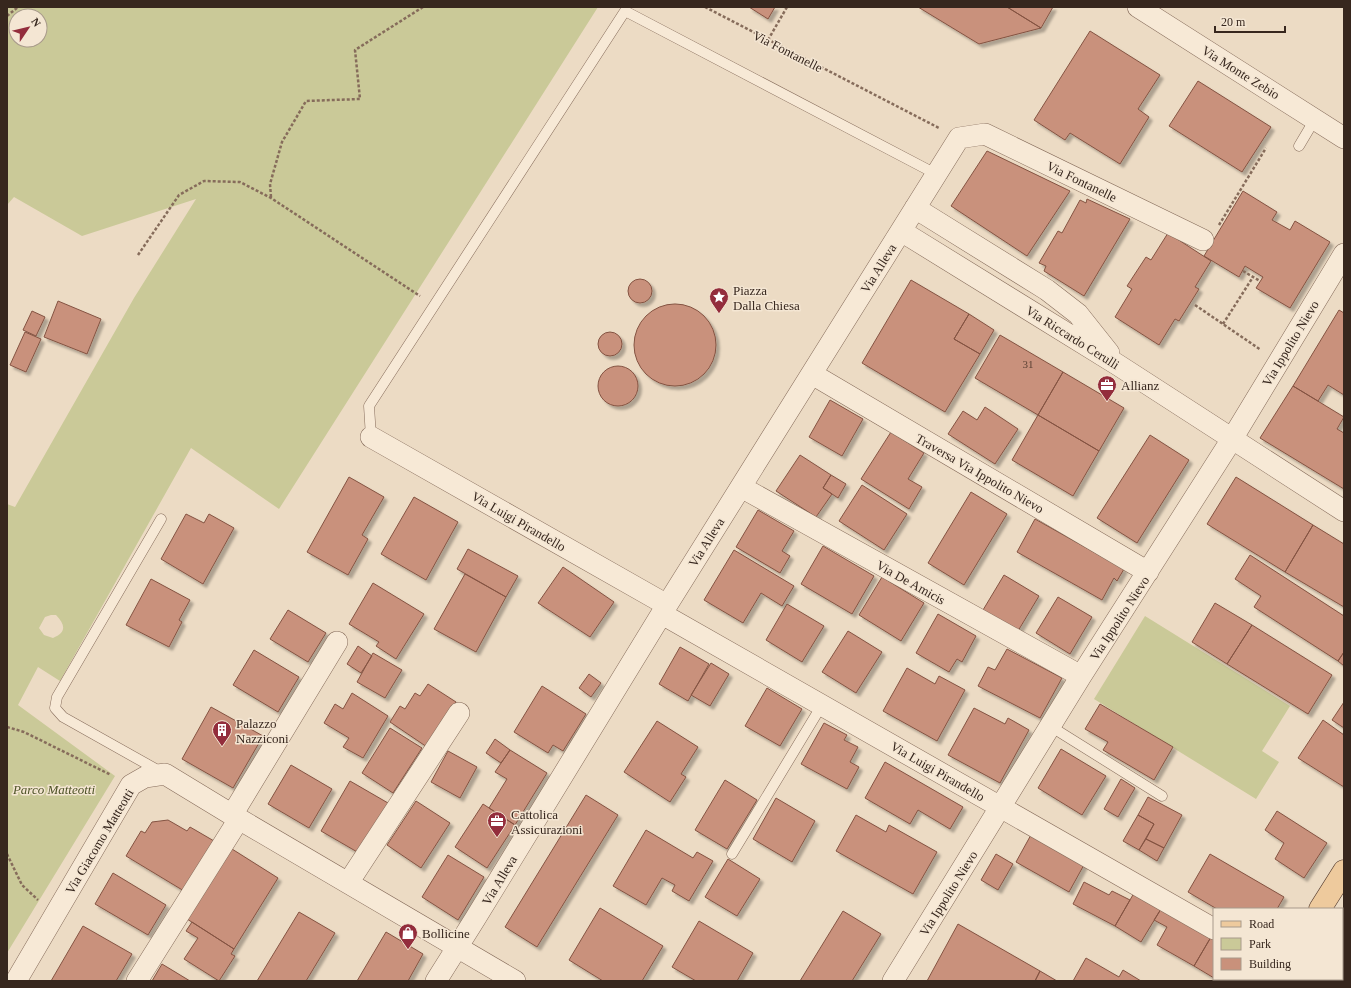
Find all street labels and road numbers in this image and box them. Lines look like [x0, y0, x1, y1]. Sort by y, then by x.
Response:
street label: Via Fontanelle [750, 27, 825, 76]
street label: Via Monte Zebio [1199, 43, 1282, 102]
street label: Via Fontanelle [1044, 158, 1119, 205]
street label: Via Alleva [857, 241, 900, 296]
street label: Via Ippolito Nievo [1259, 298, 1322, 389]
street label: Via Riccardo Cerulli [1023, 303, 1123, 372]
street label: Traversa Via Ippolito Nievo [913, 431, 1046, 516]
street label: Via Luigi Pirandello [469, 488, 568, 554]
street label: Via Alleva [685, 515, 728, 570]
street label: Via De Amicis [874, 557, 948, 608]
street label: Via Ippolito Nievo [1087, 573, 1152, 663]
street label: Via Luigi Pirandello [888, 738, 987, 804]
street label: Via Giacomo Matteotti [62, 786, 137, 896]
street label: Via Ippolito Nievo [916, 848, 981, 939]
street label: Via Alleva [479, 853, 520, 908]

